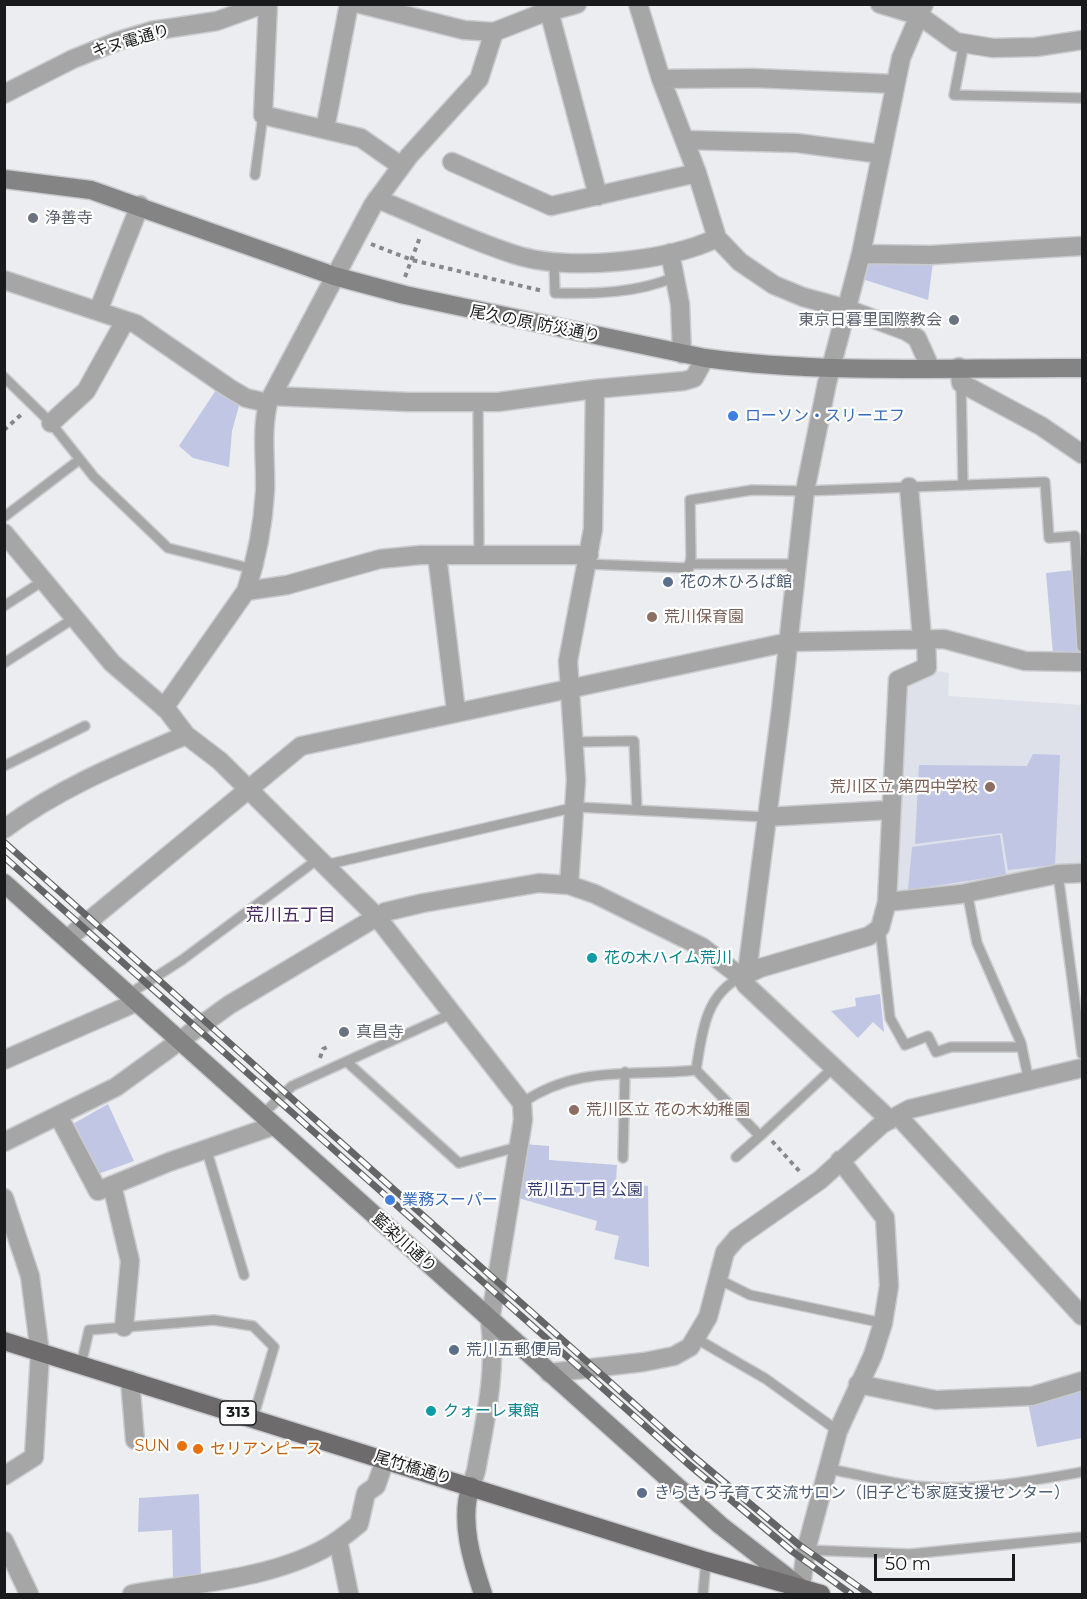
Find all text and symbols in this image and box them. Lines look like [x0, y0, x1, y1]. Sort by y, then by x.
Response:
street label: キヌ電通り [90, 21, 172, 61]
place label: 浄善寺 [45, 208, 93, 228]
marker: 浄善寺 [26, 211, 40, 225]
street label: 尾久の原 防災通り [468, 302, 602, 346]
place label: 東京日暮里国際教会 [798, 310, 942, 330]
marker: 東京日暮里国際教会 [947, 313, 961, 327]
place label: ローソン・スリーエフ [745, 406, 905, 426]
marker: ローソン・スリーエフ [726, 409, 740, 423]
place label: 花の木ひろば館 [680, 572, 792, 592]
marker: 花の木ひろば館 [661, 575, 675, 589]
place label: 荒川保育園 [664, 607, 744, 627]
marker: 荒川保育園 [645, 610, 659, 624]
place label: 荒川区立 第四中学校 [830, 777, 978, 797]
marker: 荒川区立 第四中学校 [983, 780, 997, 794]
district label: 荒川五丁目 [246, 905, 336, 927]
place label: 花の木ハイム荒川 [604, 948, 732, 968]
marker: 花の木ハイム荒川 [585, 951, 599, 965]
place label: 真昌寺 [356, 1022, 404, 1042]
marker: 真昌寺 [337, 1025, 351, 1039]
place label: 荒川区立 花の木幼稚園 [586, 1100, 750, 1120]
marker: 荒川区立 花の木幼稚園 [567, 1103, 581, 1117]
park label: 荒川五丁目 公園 [527, 1180, 643, 1200]
place label: 業務スーパー [402, 1190, 498, 1210]
marker: 業務スーパー [383, 1193, 397, 1207]
street label: 藍染川通り [368, 1209, 440, 1277]
place label: 荒川五郵便局 [466, 1340, 562, 1360]
marker: 荒川五郵便局 [447, 1343, 461, 1357]
road number: 313 [220, 1401, 256, 1425]
place label: クォーレ東館 [443, 1401, 539, 1421]
marker: クォーレ東館 [424, 1404, 438, 1418]
place label: SUN [134, 1436, 170, 1456]
marker: SUN [175, 1439, 189, 1453]
place label: セリアンピース [210, 1439, 322, 1459]
marker: セリアンピース [191, 1442, 205, 1456]
street label: 尾竹橋通り [372, 1447, 454, 1489]
place label: きらきら子育て交流サロン（旧子ども家庭支援センター） [654, 1483, 1070, 1503]
marker: きらきら子育て交流サロン（旧子ども家庭支援センター） [635, 1486, 649, 1500]
scale bar [877, 1542, 1018, 1580]
text: 50 m [885, 1553, 931, 1575]

